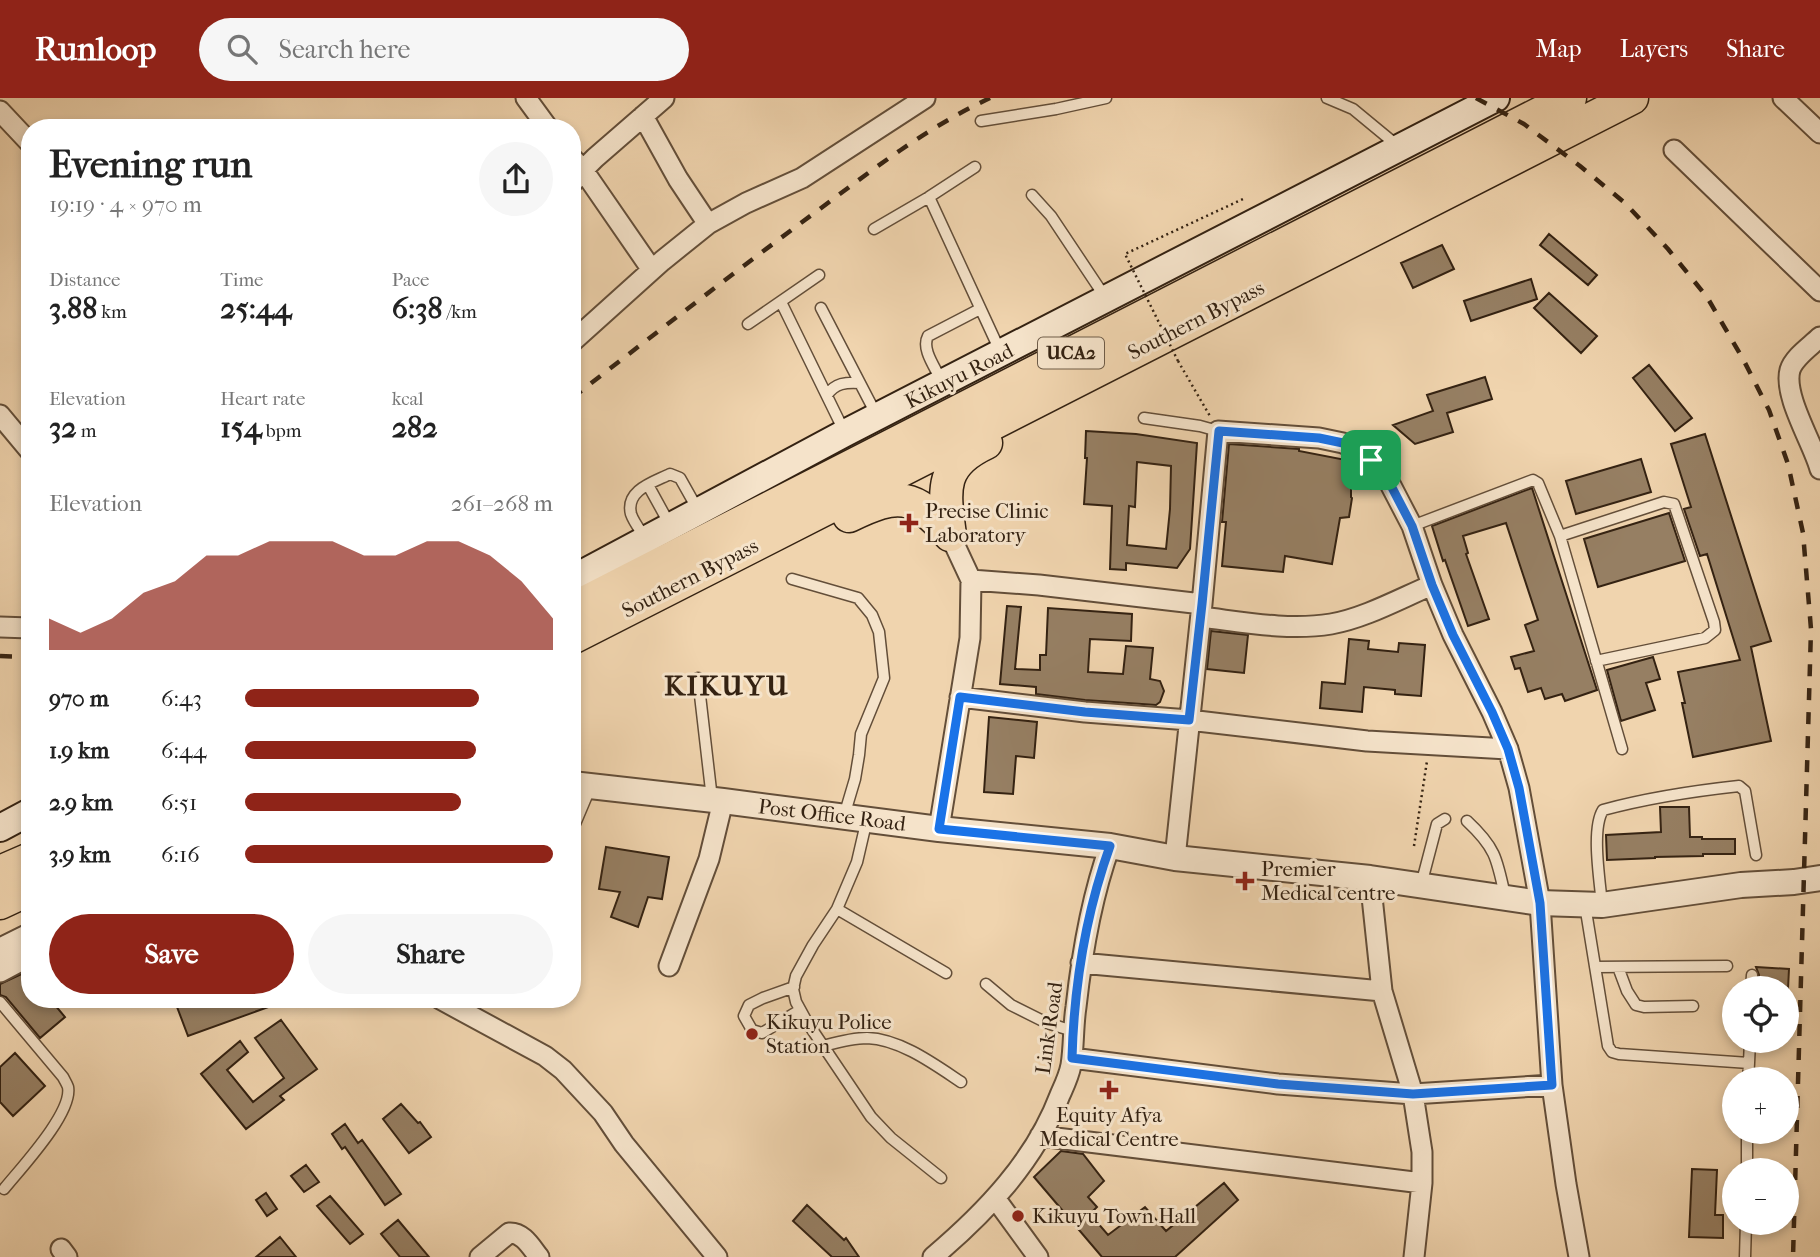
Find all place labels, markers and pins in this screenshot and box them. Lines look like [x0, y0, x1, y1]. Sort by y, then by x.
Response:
pin [1341, 430, 1401, 490]
place label: Precise Clinic Laboratory [925, 499, 1049, 547]
marker: Precise Clinic Laboratory [899, 513, 919, 533]
place label: Premier Medical centre [1261, 857, 1396, 905]
marker: Premier Medical centre [1235, 871, 1255, 891]
place label: Kikuyu Police Station [766, 1010, 892, 1058]
marker: Kikuyu Police Station [744, 1026, 760, 1042]
marker: Equity Afya Medical Centre [1099, 1080, 1119, 1100]
place label: Equity Afya Medical Centre [1039, 1103, 1179, 1151]
place label: Kikuyu Town Hall [1032, 1204, 1196, 1228]
marker: Kikuyu Town Hall [1010, 1208, 1026, 1224]

